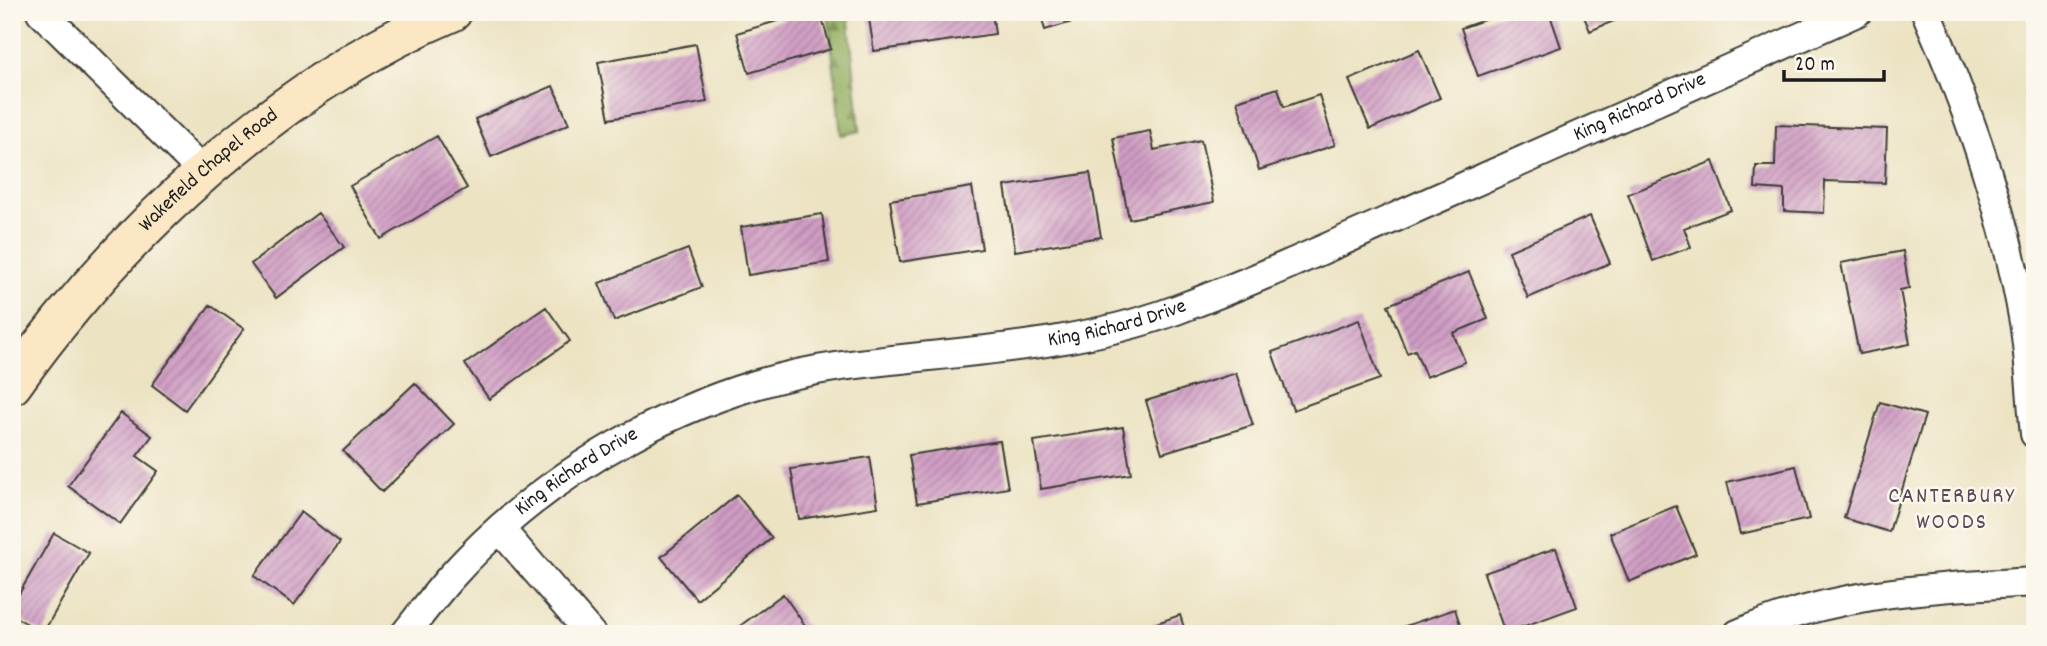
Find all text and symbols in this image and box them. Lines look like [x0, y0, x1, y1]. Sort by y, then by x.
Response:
scale bar [1784, 38, 1884, 82]
text: 20 m [1795, 51, 1835, 81]
street label: King Richard Drive [1569, 65, 1711, 151]
street label: Wakefield Chapel Road [133, 102, 285, 240]
street label: King Richard Drive [1046, 292, 1191, 356]
street label: King Richard Drive [509, 420, 644, 524]
district label: CANTERBURY WOODS [1888, 481, 2016, 540]

